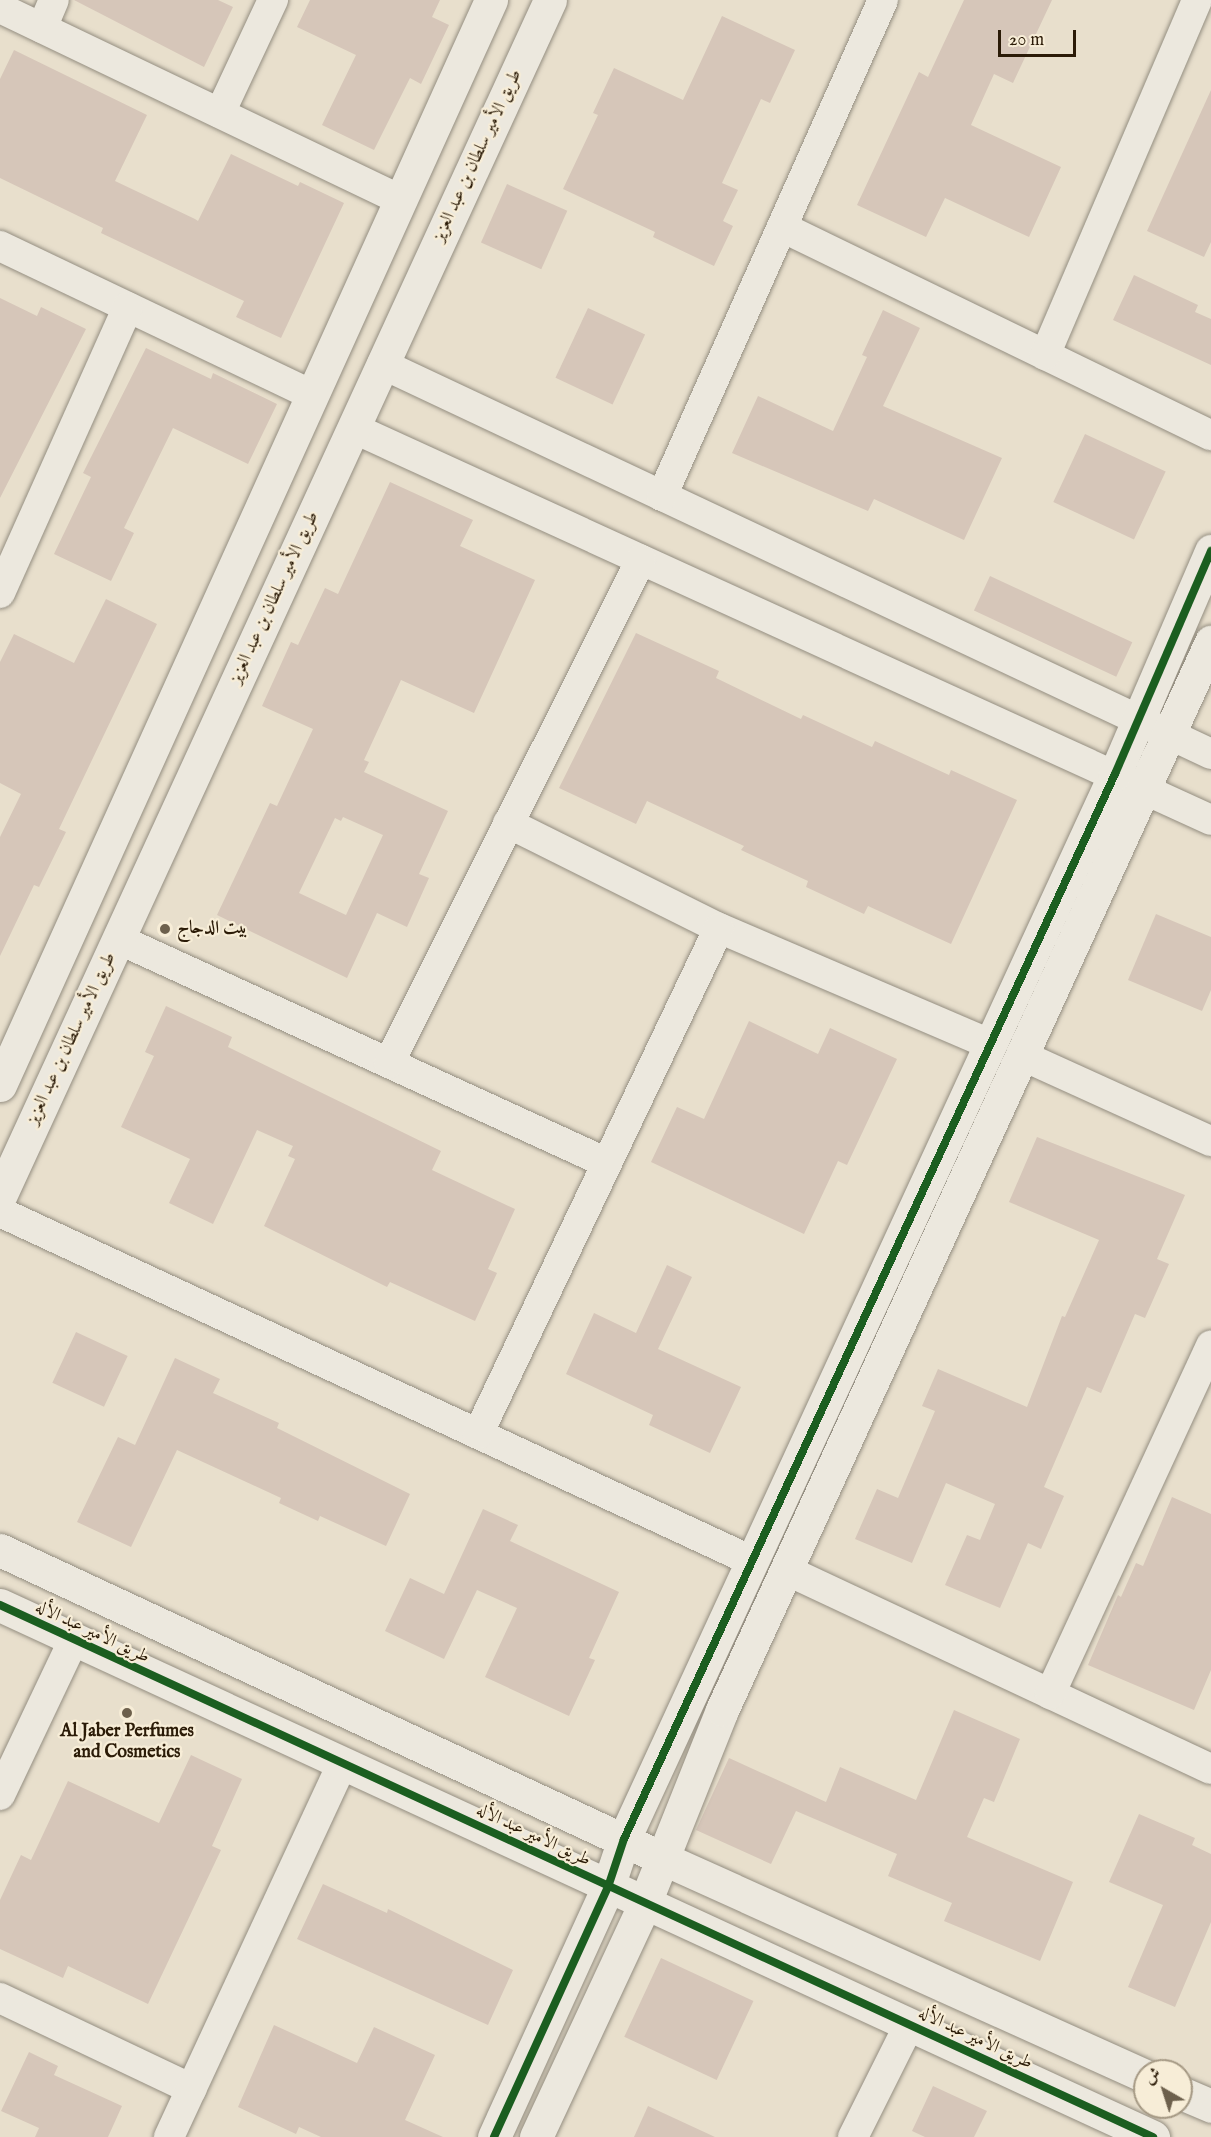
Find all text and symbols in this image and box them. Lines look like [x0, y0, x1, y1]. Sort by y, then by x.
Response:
scale bar [1001, 18, 1079, 56]
text: 20 m [1009, 29, 1044, 52]
street label: طريق الأمير سلطان بن عبد العزيز [429, 66, 527, 246]
street label: طريق الأمير سلطان بن عبد العزيز [226, 508, 324, 688]
place label: بيت الدجاج [177, 918, 248, 940]
marker: بيت الدجاج [158, 922, 172, 936]
street label: طريق الأمير سلطان بن عبد العزيز [23, 949, 121, 1129]
street label: طريق الأمير عبد الأله [31, 1597, 153, 1669]
marker: Al Jaber Perfumes and Cosmetics [120, 1706, 134, 1720]
place label: Al Jaber Perfumes and Cosmetics [60, 1722, 194, 1764]
street label: طريق الأمير عبد الأله [472, 1800, 594, 1872]
street label: طريق الأمير عبد الأله [914, 2003, 1036, 2075]
north arrow [1133, 2059, 1193, 2119]
text: ش [1140, 2064, 1165, 2089]

